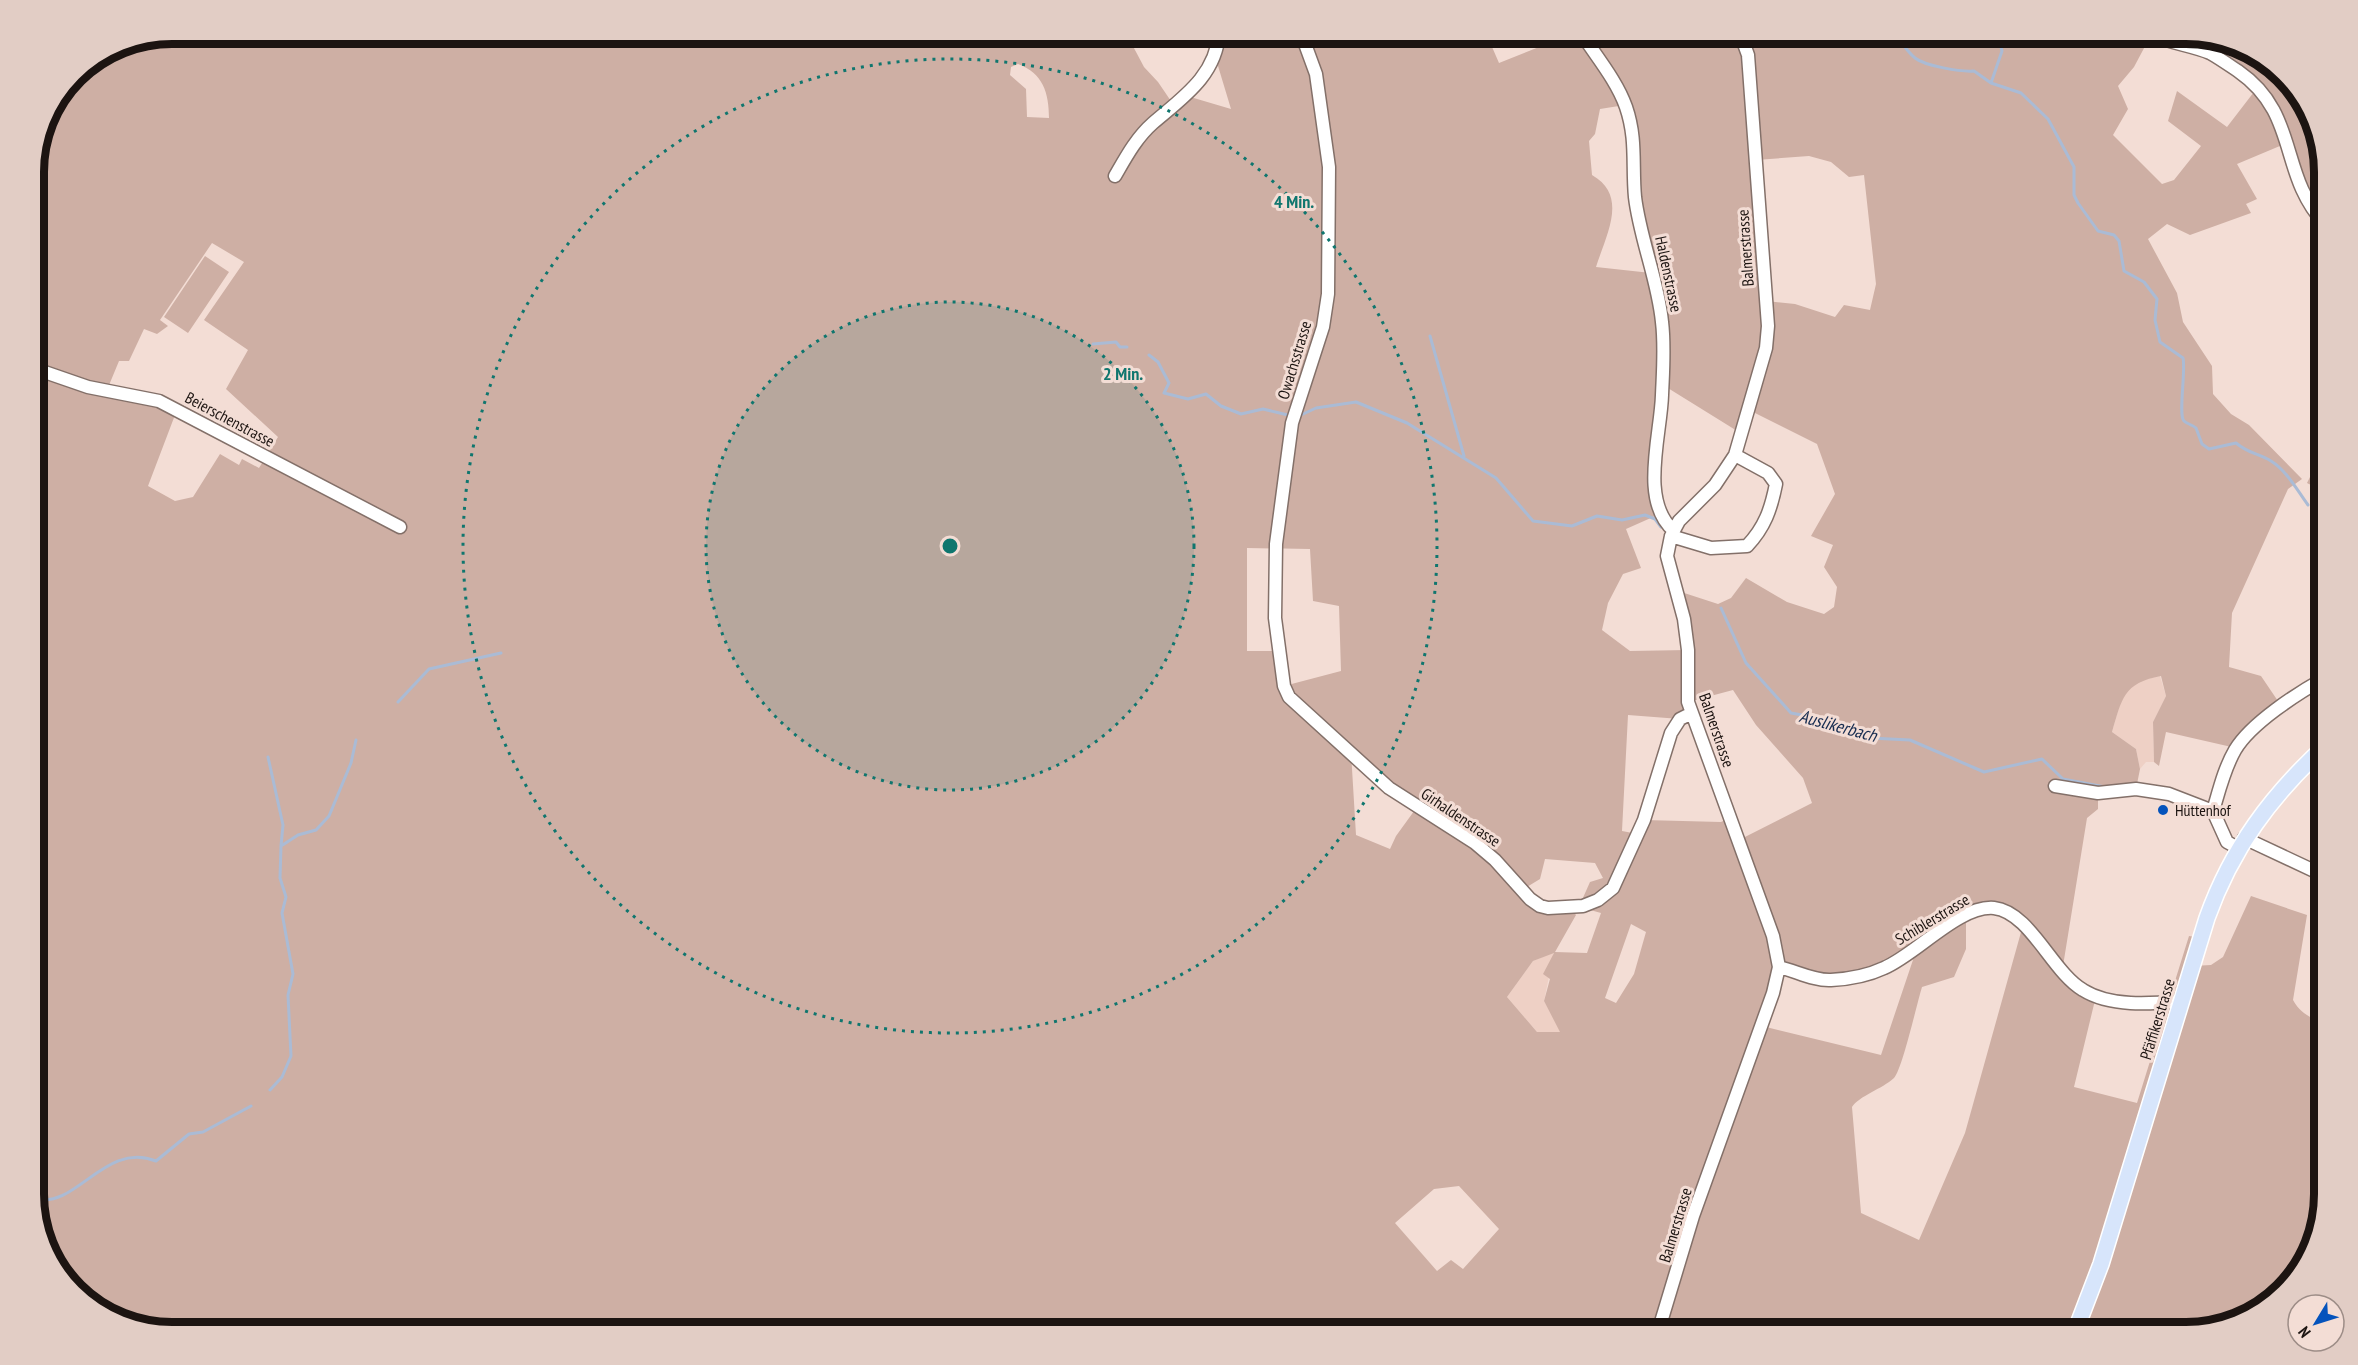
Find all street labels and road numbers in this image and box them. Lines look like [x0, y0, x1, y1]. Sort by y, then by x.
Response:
street label: Balmerstrasse [1732, 209, 1758, 287]
street label: Haldenstrasse [1651, 234, 1687, 314]
street label: Owachsstrasse [1273, 318, 1315, 402]
street label: Beierschenstrasse [182, 387, 278, 451]
street label: Balmerstrasse [1695, 690, 1739, 770]
street label: Girhaldenstrasse [1417, 783, 1505, 851]
street label: Schiblerstrasse [1891, 889, 1973, 949]
street label: Pfäffikerstrasse [2135, 976, 2179, 1062]
street label: Balmerstrasse [1654, 1185, 1696, 1265]

